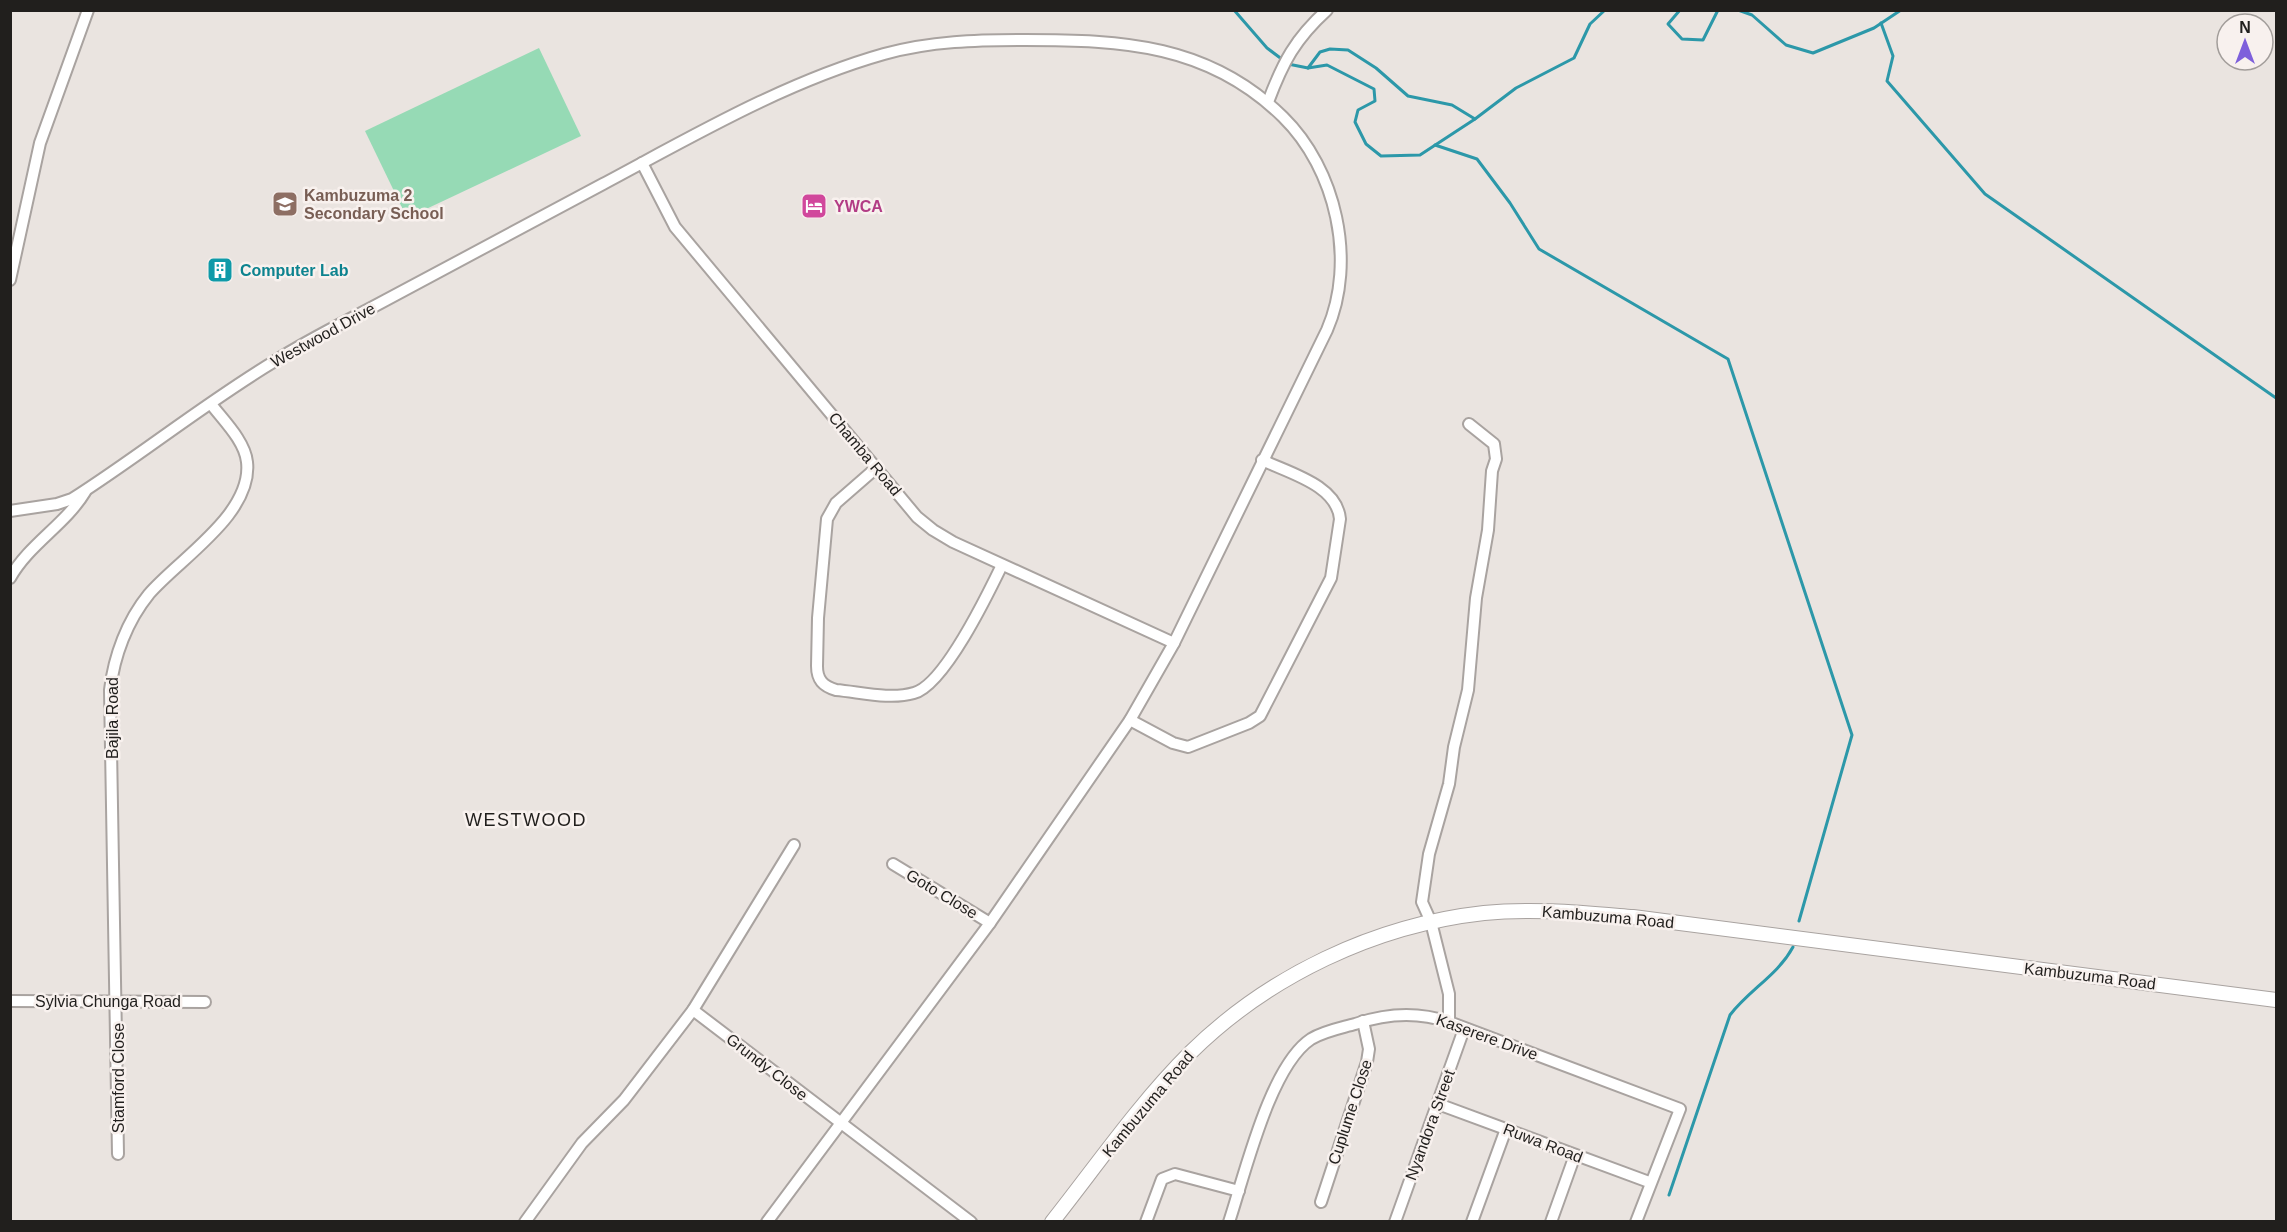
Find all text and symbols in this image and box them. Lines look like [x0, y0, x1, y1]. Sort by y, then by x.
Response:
north arrow [2215, 12, 2275, 72]
text: N [2239, 19, 2251, 36]
place label: Kambuzuma 2 Secondary School [304, 187, 444, 222]
school or university icon: Kambuzuma 2 Secondary School [270, 189, 300, 219]
hotel icon: YWCA [799, 191, 829, 221]
place label: YWCA [834, 198, 883, 215]
building icon: Computer Lab [205, 255, 235, 285]
place label: Computer Lab [240, 262, 349, 279]
street label: Westwood Drive [268, 299, 378, 371]
street label: Chamba Road [825, 409, 905, 499]
street label: Bajila Road [104, 677, 121, 759]
district label: WESTWOOD [465, 810, 587, 830]
street label: Goto Close [903, 866, 981, 922]
street label: Kambuzuma Road [1541, 903, 1675, 931]
street label: Kambuzuma Road [2023, 959, 2157, 993]
street label: Sylvia Chunga Road [35, 993, 181, 1010]
street label: Kaserere Drive [1434, 1011, 1540, 1063]
street label: Stamford Close [110, 1023, 127, 1133]
street label: Grundy Close [723, 1030, 811, 1104]
street label: Kambuzuma Road [1099, 1048, 1197, 1160]
street label: Cuplume Close [1325, 1057, 1375, 1167]
street label: Nyandora Street [1402, 1067, 1458, 1183]
street label: Ruwa Road [1501, 1120, 1585, 1166]

